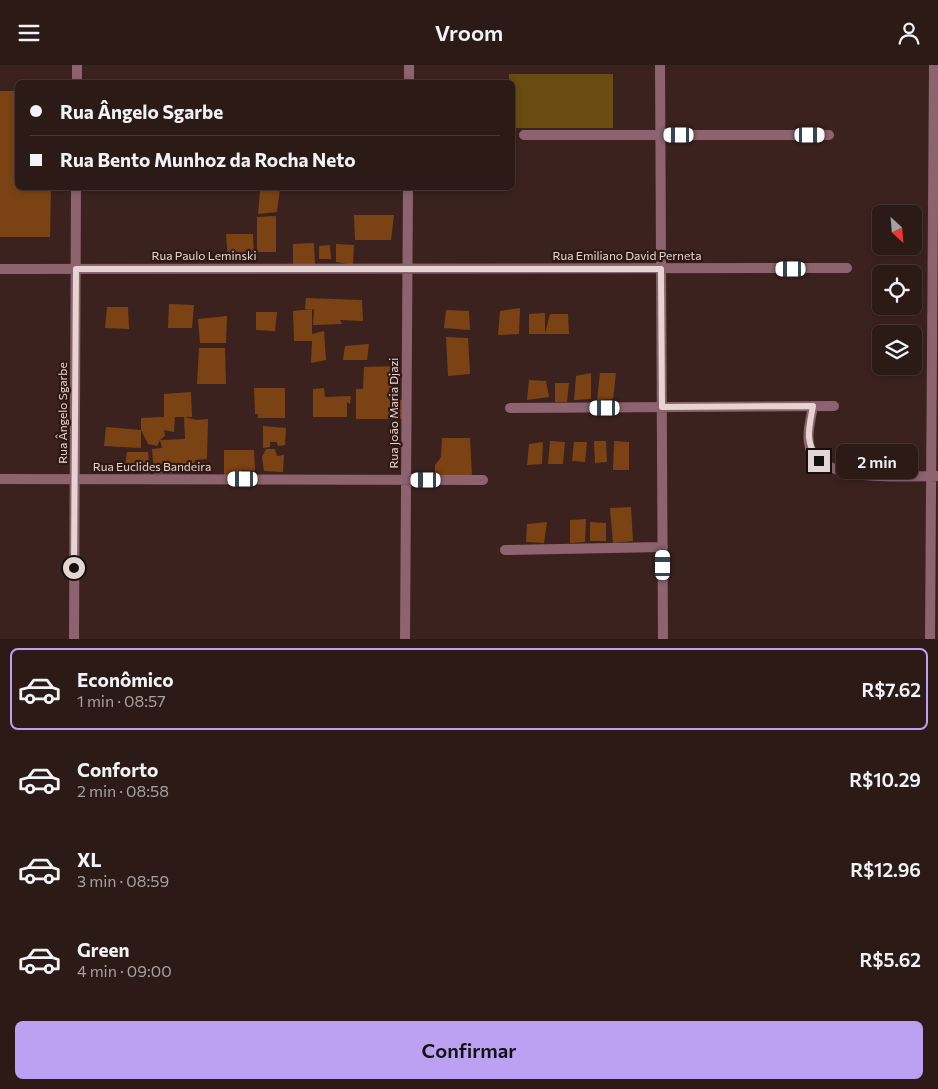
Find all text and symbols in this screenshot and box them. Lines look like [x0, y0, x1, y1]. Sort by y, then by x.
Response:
icon: menu [15, 19, 43, 47]
text: Vroom [435, 19, 503, 46]
icon: person [895, 19, 923, 47]
text: Rua Ângelo Sgarbe [60, 100, 223, 123]
car [664, 128, 694, 143]
car [795, 128, 825, 143]
text: Rua Bento Munhoz da Rocha Neto [60, 148, 356, 171]
north arrow [872, 205, 922, 255]
map controls [872, 205, 922, 375]
street label: Rua Paulo Leminski [152, 248, 256, 262]
street label: Rua Emiliano David Perneta [553, 248, 701, 262]
car [776, 262, 806, 277]
button: locate [872, 265, 922, 315]
button: layers [872, 325, 922, 375]
street label: Rua João Maria Djazi [386, 358, 401, 468]
street label: Rua Ângelo Sgarbe [55, 362, 69, 464]
car [590, 401, 620, 416]
callout: 2 min [836, 443, 919, 479]
route end [808, 450, 830, 472]
text: 2 min [857, 452, 897, 471]
street label: Rua Euclides Bandeira [93, 459, 211, 473]
car [228, 472, 258, 487]
car [411, 473, 441, 488]
car [655, 550, 670, 580]
route start [63, 557, 85, 579]
icon: car [17, 667, 62, 712]
text: Econômico [77, 668, 174, 691]
text: R$7.62 [861, 678, 921, 701]
text: 1 min · 08:57 [77, 691, 166, 710]
icon: car [17, 757, 62, 802]
text: Conforto [77, 758, 158, 781]
text: R$10.29 [849, 768, 921, 791]
text: 2 min · 08:58 [77, 781, 169, 800]
icon: car [17, 847, 62, 892]
text: XL [77, 848, 102, 871]
text: R$12.96 [850, 858, 921, 881]
text: 3 min · 08:59 [77, 871, 169, 890]
icon: car [17, 937, 62, 982]
text: Green [77, 938, 129, 961]
text: R$5.62 [860, 948, 921, 971]
text: 4 min · 09:00 [77, 961, 172, 980]
button: Confirmar [15, 1021, 923, 1079]

